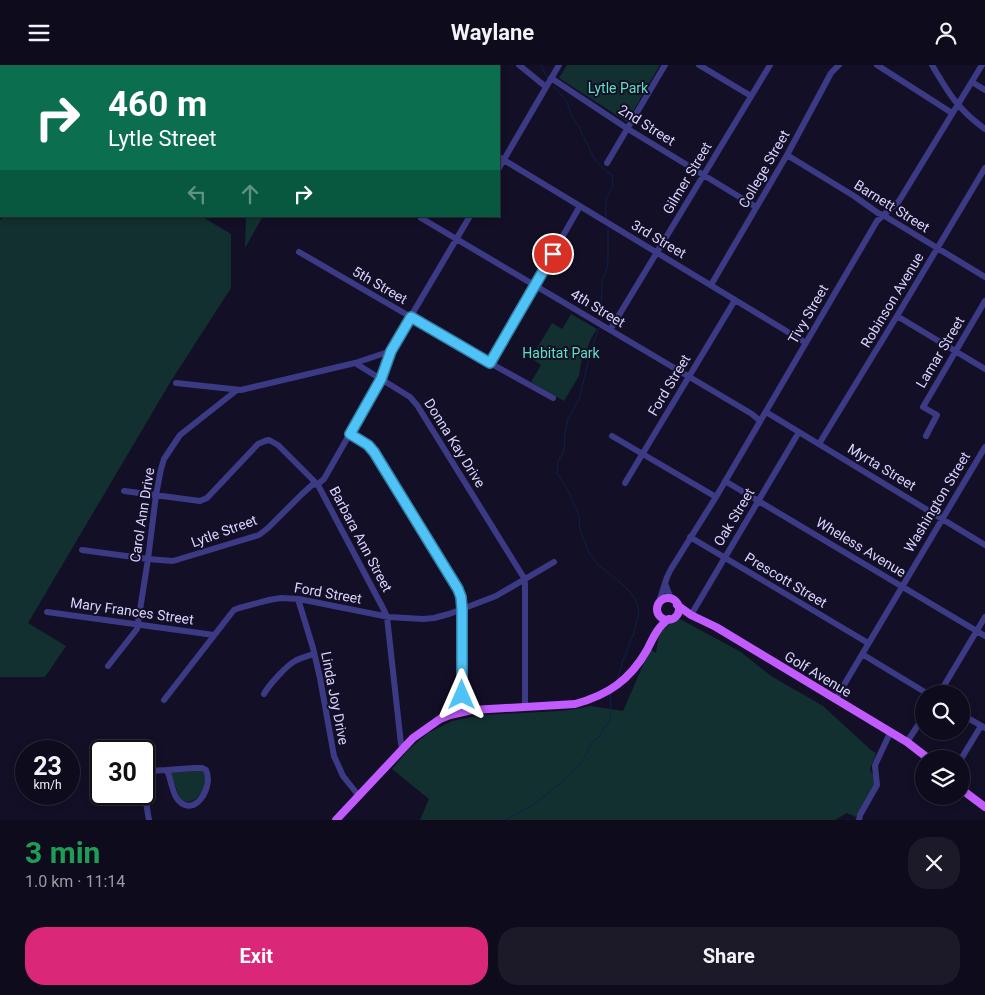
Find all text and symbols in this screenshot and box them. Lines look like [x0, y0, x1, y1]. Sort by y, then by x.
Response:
icon: menu [25, 19, 53, 47]
icon: person [932, 19, 960, 47]
text: Waylane [451, 20, 534, 45]
park label: Lytle Park [588, 80, 649, 96]
text: 460 m [108, 84, 207, 125]
icon: right [25, 85, 90, 150]
street label: 2nd Street [616, 101, 679, 149]
text: Lytle Street [108, 126, 217, 151]
street label: College Street [735, 127, 793, 211]
street label: Gilmer Street [659, 139, 715, 217]
street label: Barnett Street [851, 176, 933, 236]
icon: left [183, 180, 211, 208]
icon: ahead [236, 180, 264, 208]
icon: right [289, 180, 317, 208]
street label: 3rd Street [629, 216, 690, 262]
pin [532, 233, 574, 275]
icon: arrive [539, 240, 567, 268]
street label: Robinson Avenue [857, 250, 927, 350]
street label: 5th Street [350, 263, 411, 307]
street label: Tivy Street [785, 281, 832, 346]
street label: 4th Street [568, 286, 628, 331]
street label: Lamar Street [912, 313, 968, 390]
park label: Habitat Park [522, 345, 601, 361]
street label: Ford Street [645, 351, 694, 418]
street label: Donna Kay Drive [421, 396, 489, 490]
street label: Myrta Street [845, 440, 919, 494]
street label: Washington Street [901, 449, 974, 555]
street label: Carol Ann Drive [127, 466, 157, 564]
street label: Barbara Ann Street [326, 484, 396, 595]
street label: Oak Street [710, 485, 758, 549]
street label: Lytle Street [189, 512, 260, 550]
street label: Wheless Avenue [813, 514, 909, 580]
street label: Prescott Street [742, 549, 830, 611]
street label: Ford Street [293, 579, 364, 607]
street label: Mary Frances Street [69, 594, 195, 628]
street label: Golf Avenue [782, 648, 854, 700]
street label: Linda Joy Drive [318, 650, 352, 746]
position arrow [435, 668, 487, 720]
map controls [915, 685, 970, 805]
button: search [915, 685, 970, 740]
speed limit sign: 30 [90, 740, 155, 805]
button: layers [915, 750, 970, 805]
text: 23 [33, 752, 62, 781]
text: km/h [33, 778, 62, 792]
text: 3 min [25, 835, 100, 870]
button: close [908, 837, 960, 889]
text: 1.0 km · 11:14 [25, 872, 125, 891]
button: Exit [25, 927, 488, 985]
button: Share [498, 927, 960, 985]

